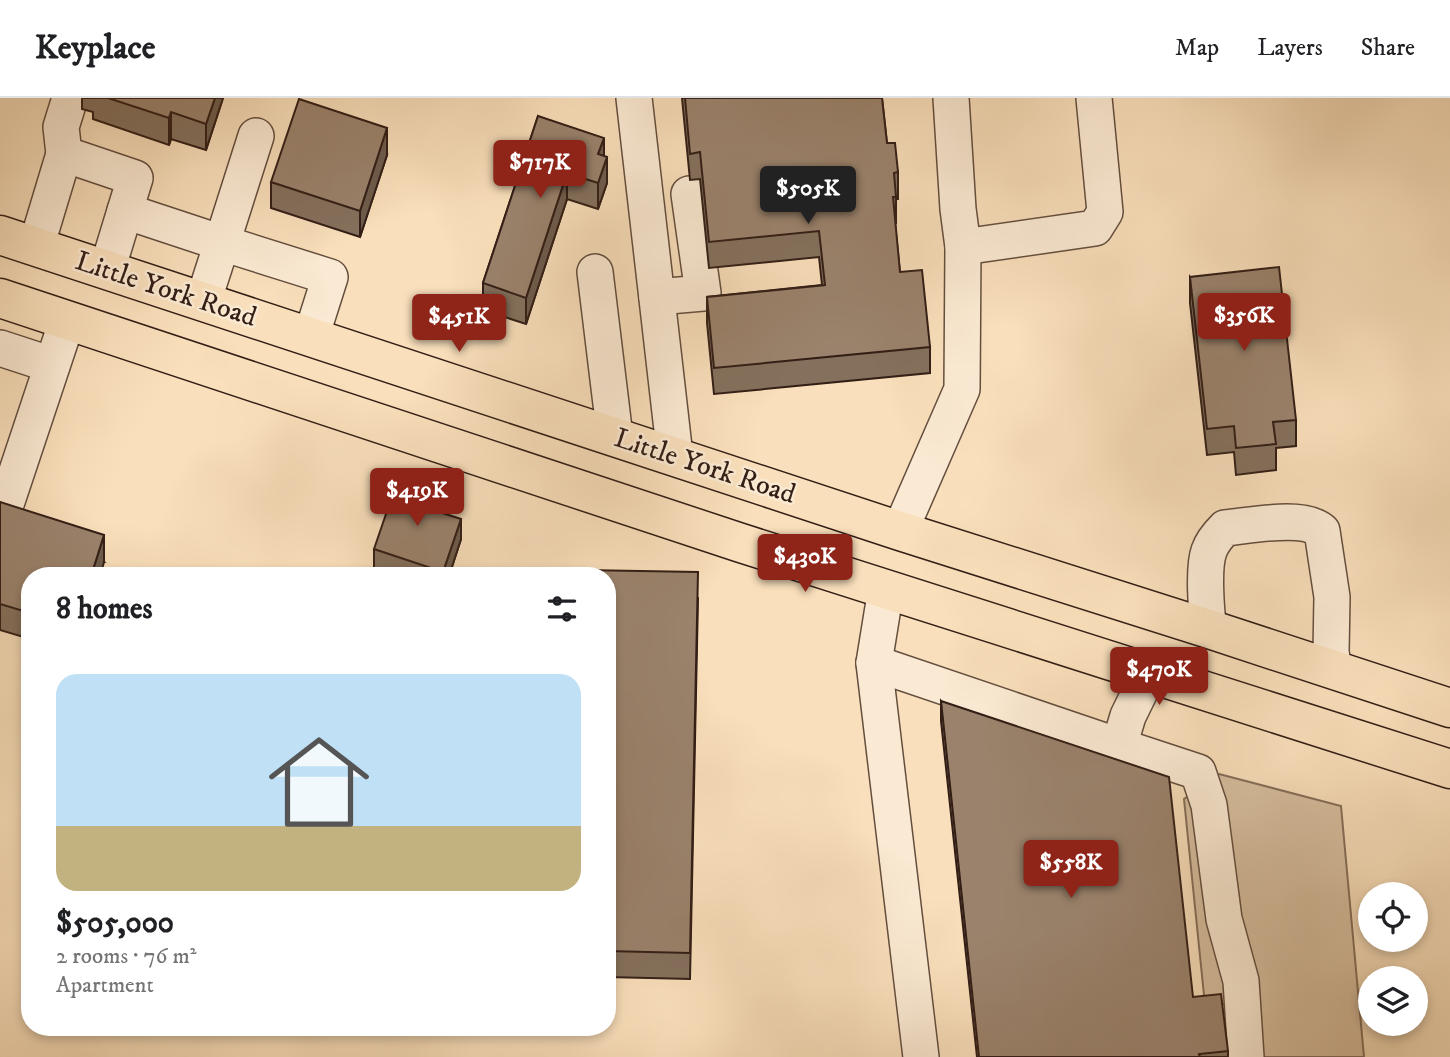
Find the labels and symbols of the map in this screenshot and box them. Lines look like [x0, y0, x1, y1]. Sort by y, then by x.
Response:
pin: $717K [491, 140, 589, 200]
pin: $505K [759, 166, 857, 226]
street label: Little York Road [71, 243, 261, 335]
pin: $451K [410, 294, 508, 354]
pin: $356K [1195, 294, 1293, 353]
street label: Little York Road [610, 420, 800, 512]
pin: $419K [368, 468, 466, 528]
pin: $430K [756, 534, 854, 594]
pin: $470K [1110, 648, 1208, 707]
pin: $558K [1022, 840, 1120, 900]

